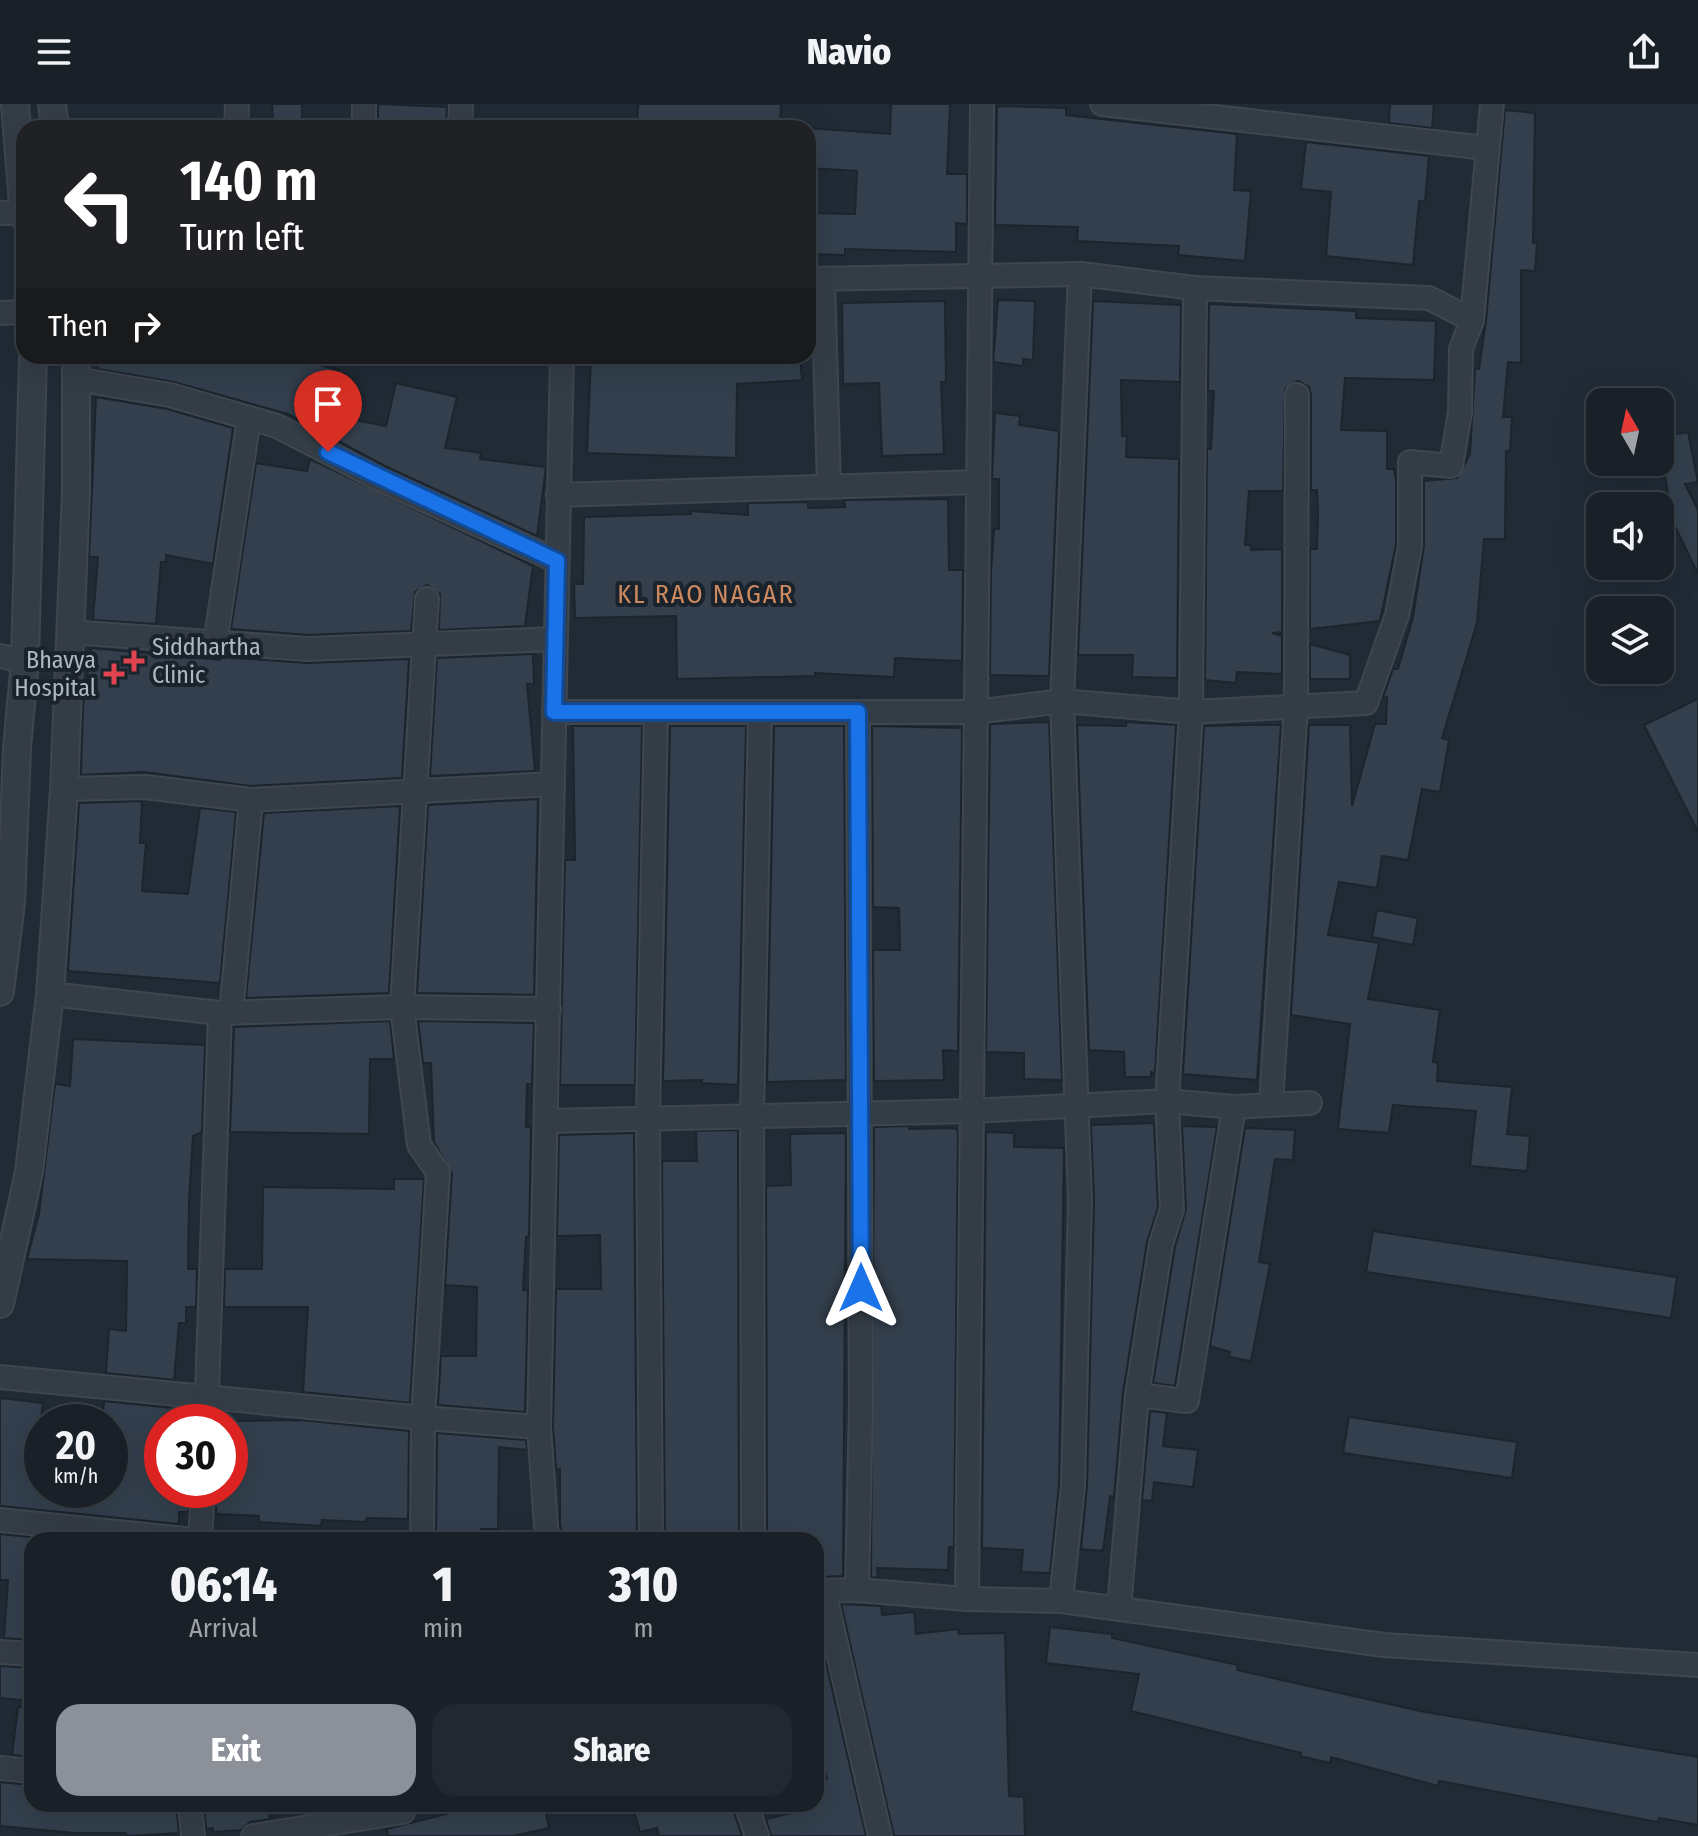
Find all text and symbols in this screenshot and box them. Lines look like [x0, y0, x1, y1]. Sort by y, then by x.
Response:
icon: menu [32, 30, 76, 74]
text: Navio [807, 30, 891, 74]
icon: share [1622, 30, 1666, 74]
text: 140 m [180, 148, 317, 215]
icon: left [48, 152, 152, 256]
text: Turn left [180, 216, 304, 260]
icon: right [124, 304, 168, 348]
text: Then [48, 308, 108, 344]
pin [294, 370, 362, 452]
icon: arrive [306, 382, 350, 426]
north arrow [1586, 388, 1674, 476]
map controls [1586, 388, 1674, 684]
button: sound [1586, 492, 1674, 580]
district label: KL RAO NAGAR [617, 579, 795, 610]
button: layers [1586, 596, 1674, 684]
place label: Siddhartha Clinic [152, 633, 261, 689]
place label: Bhavya Hospital [14, 646, 96, 702]
marker: Siddhartha Clinic [123, 650, 145, 672]
marker: Bhavya Hospital [103, 663, 125, 685]
position arrow [819, 1246, 903, 1330]
speed limit sign: 30 [144, 1404, 248, 1508]
text: 20 [56, 1422, 96, 1470]
text: km/h [54, 1464, 98, 1488]
text: 06:14 [170, 1556, 277, 1614]
text: 1 [433, 1556, 453, 1614]
text: 310 [609, 1556, 678, 1614]
text: Arrival [189, 1613, 258, 1644]
text: min [423, 1613, 463, 1644]
text: m [634, 1613, 654, 1644]
button: Exit [56, 1704, 416, 1796]
button: Share [432, 1704, 792, 1796]

